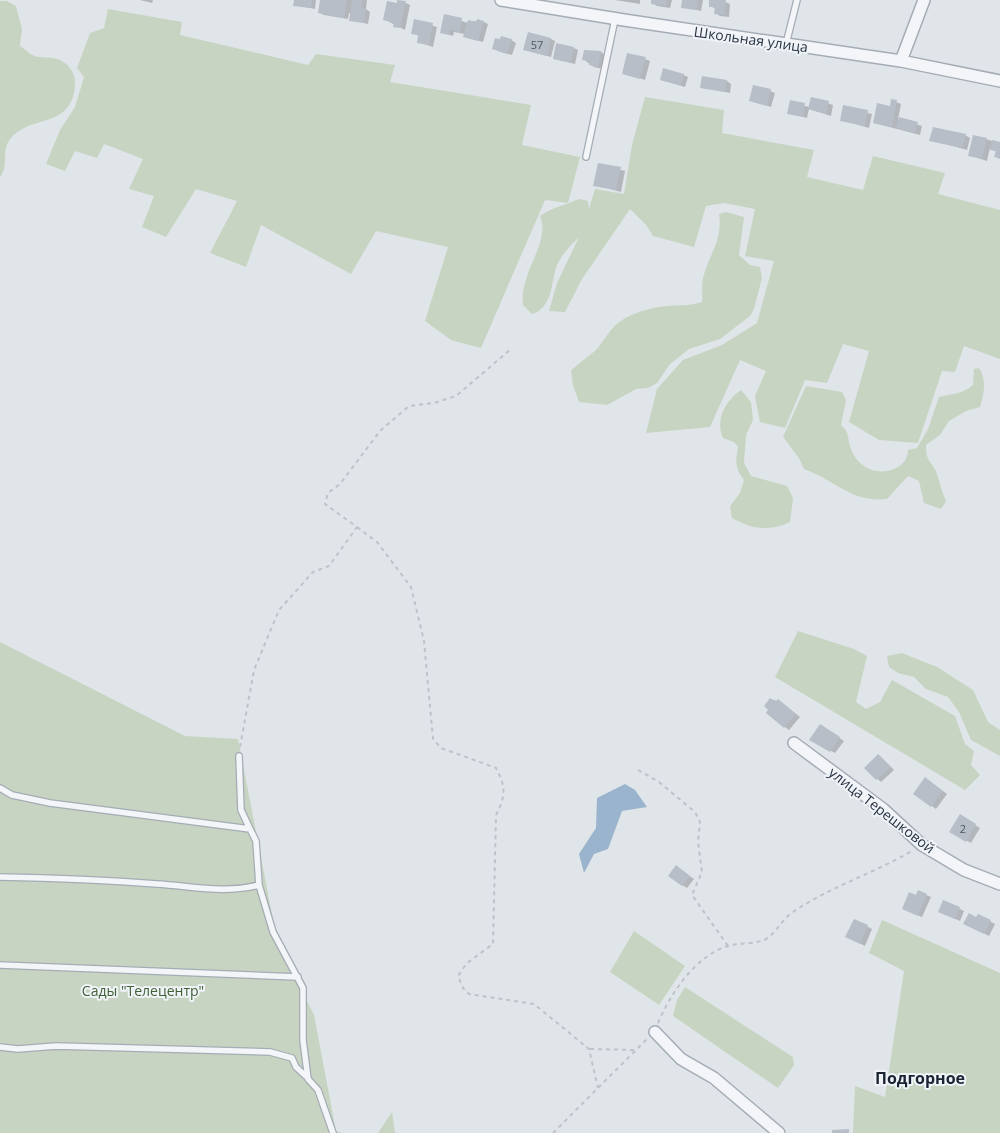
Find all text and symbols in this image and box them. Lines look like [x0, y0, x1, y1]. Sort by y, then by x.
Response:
street label: Школьная улица [693, 22, 809, 56]
house number: 57 [531, 37, 543, 52]
street label: улица Терешковой [825, 763, 939, 857]
house number: 2 [960, 821, 966, 836]
park label: Сады "Телецентр" [82, 981, 204, 1000]
district label: Подгорное [875, 1067, 965, 1089]

